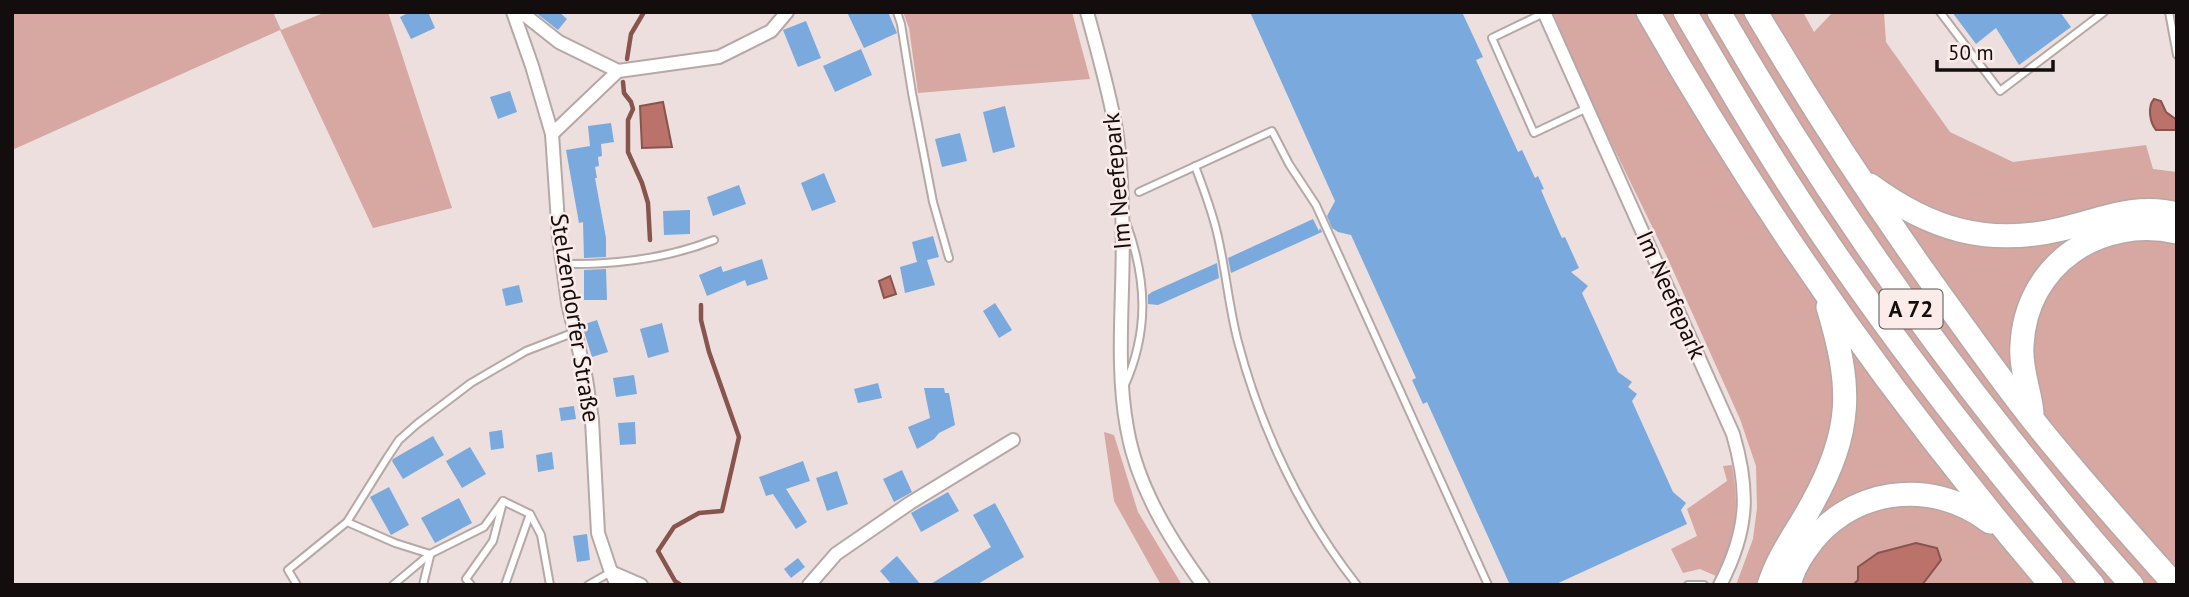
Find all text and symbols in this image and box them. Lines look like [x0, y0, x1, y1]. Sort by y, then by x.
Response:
scale bar [1937, 28, 2052, 72]
text: 50 m [1948, 39, 1994, 66]
street label: Im Neefepark [1095, 111, 1138, 251]
street label: Stelzendorfer Straße [544, 211, 607, 425]
street label: Im Neefepark [1629, 226, 1714, 364]
road number: A 72 [1880, 290, 1942, 328]

